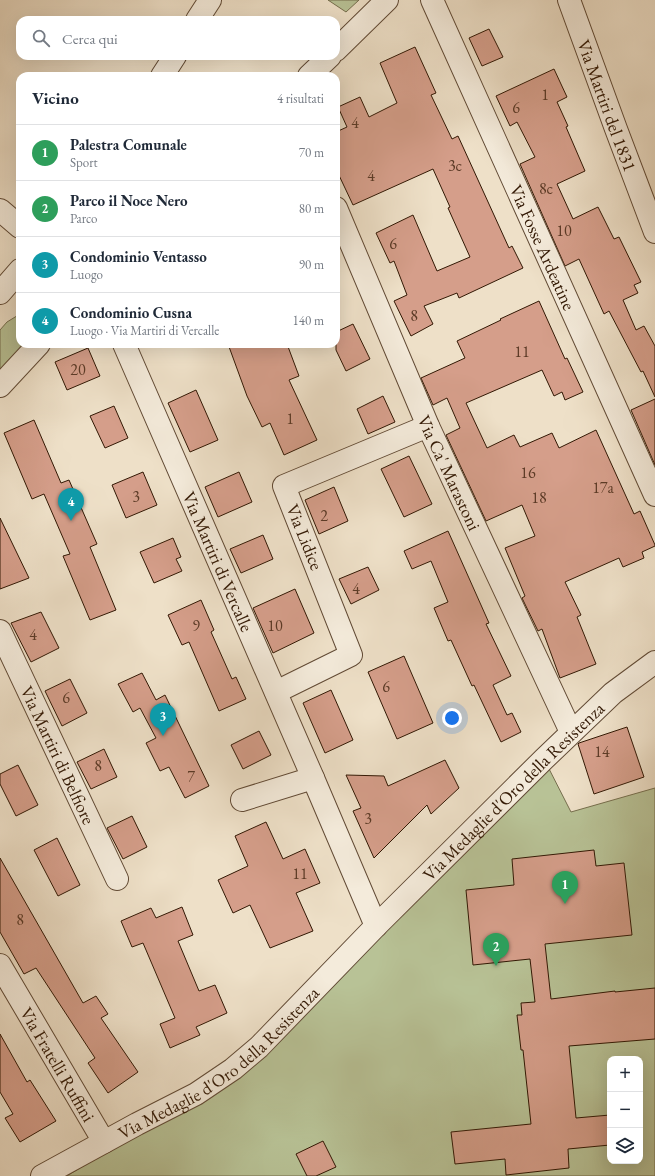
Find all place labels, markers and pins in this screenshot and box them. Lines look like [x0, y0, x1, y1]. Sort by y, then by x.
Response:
pin: 4 [58, 488, 84, 521]
pin: 3 [150, 703, 176, 736]
pin: 1 [552, 871, 578, 904]
pin: 2 [483, 933, 509, 966]

